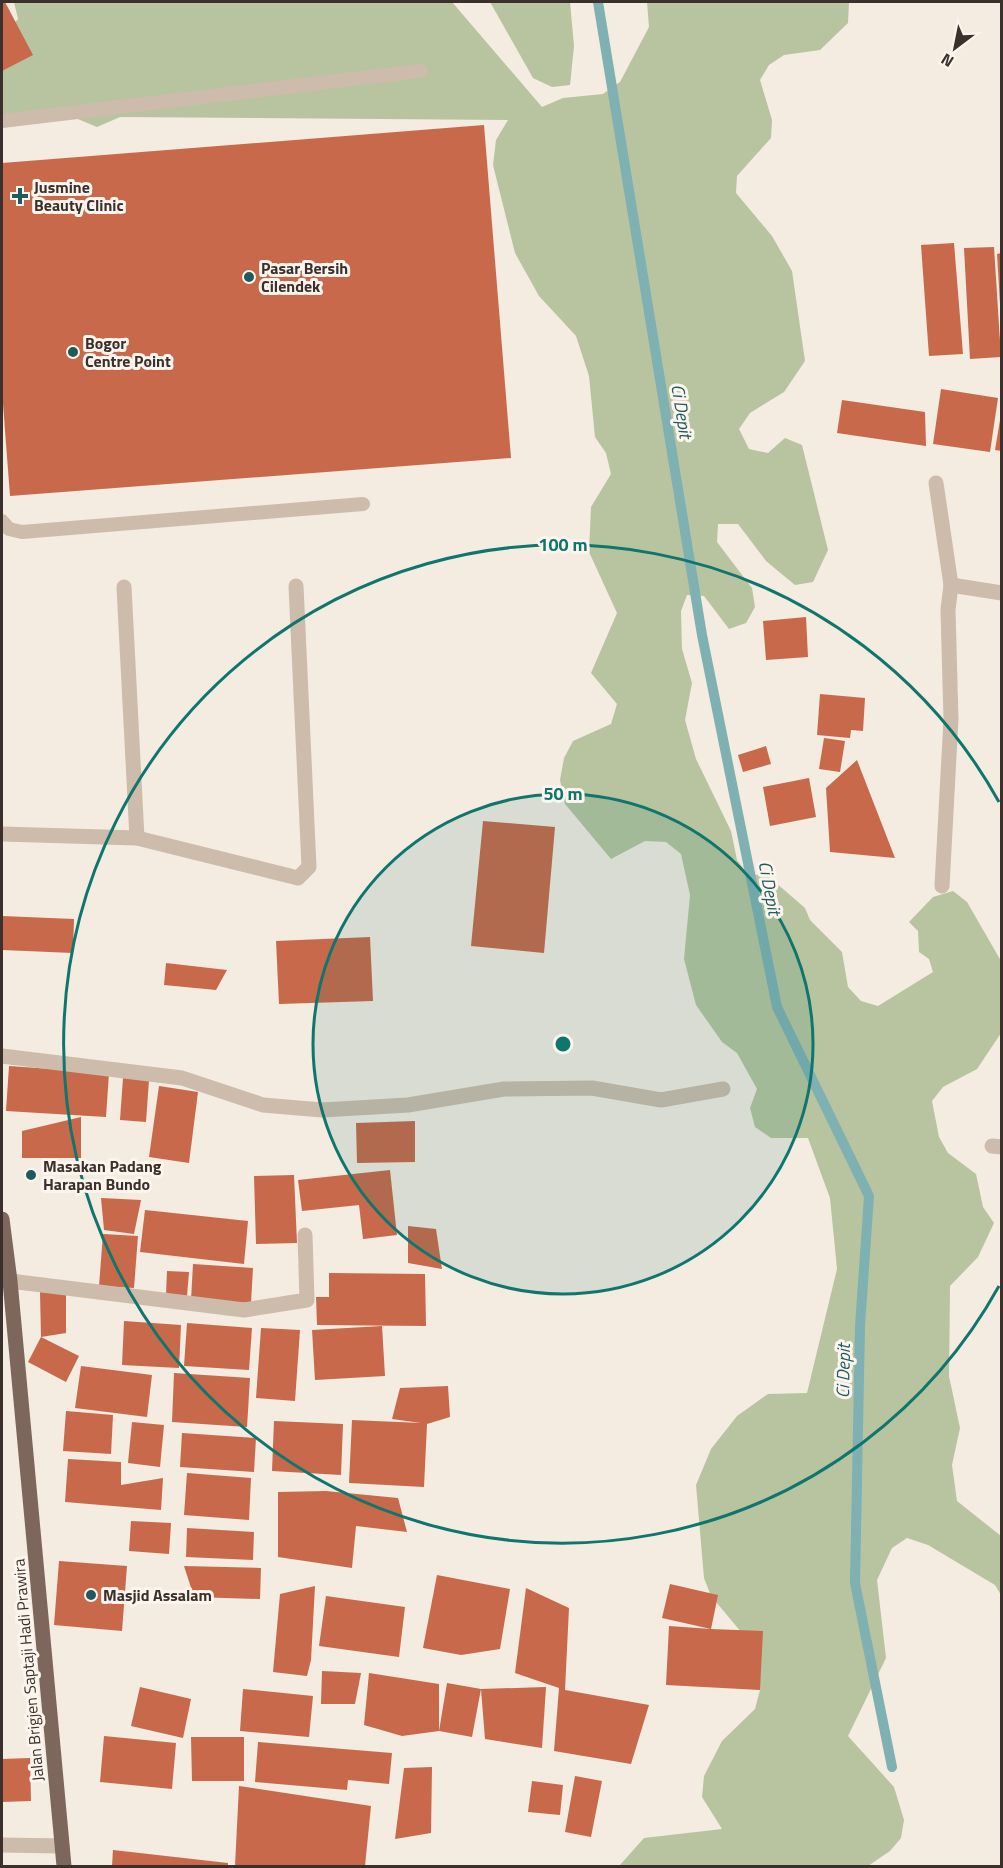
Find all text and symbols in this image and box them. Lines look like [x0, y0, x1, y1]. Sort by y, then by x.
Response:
north arrow [925, 18, 985, 78]
text: N [936, 48, 958, 74]
place label: Jusmine Beauty Clinic [34, 175, 124, 217]
marker: Jusmine Beauty Clinic [11, 187, 29, 205]
place label: Pasar Bersih Cilendek [261, 256, 348, 298]
marker: Pasar Bersih Cilendek [242, 270, 256, 284]
place label: Bogor Centre Point [85, 331, 171, 373]
marker: Bogor Centre Point [66, 345, 80, 359]
water label: Ci Depit [664, 382, 700, 442]
text: 100 m [538, 531, 588, 558]
text: 50 m [543, 780, 583, 807]
water label: Ci Depit [752, 859, 789, 920]
centre of rings [553, 1034, 573, 1054]
place label: Masakan Padang Harapan Bundo [43, 1154, 162, 1196]
marker: Masakan Padang Harapan Bundo [24, 1168, 38, 1182]
water label: Ci Depit [829, 1341, 857, 1398]
street label: Jalan Brigjen Saptaji Hadi Prawira [6, 1558, 50, 1782]
place label: Masjid Assalam [103, 1583, 212, 1607]
marker: Masjid Assalam [84, 1588, 98, 1602]

